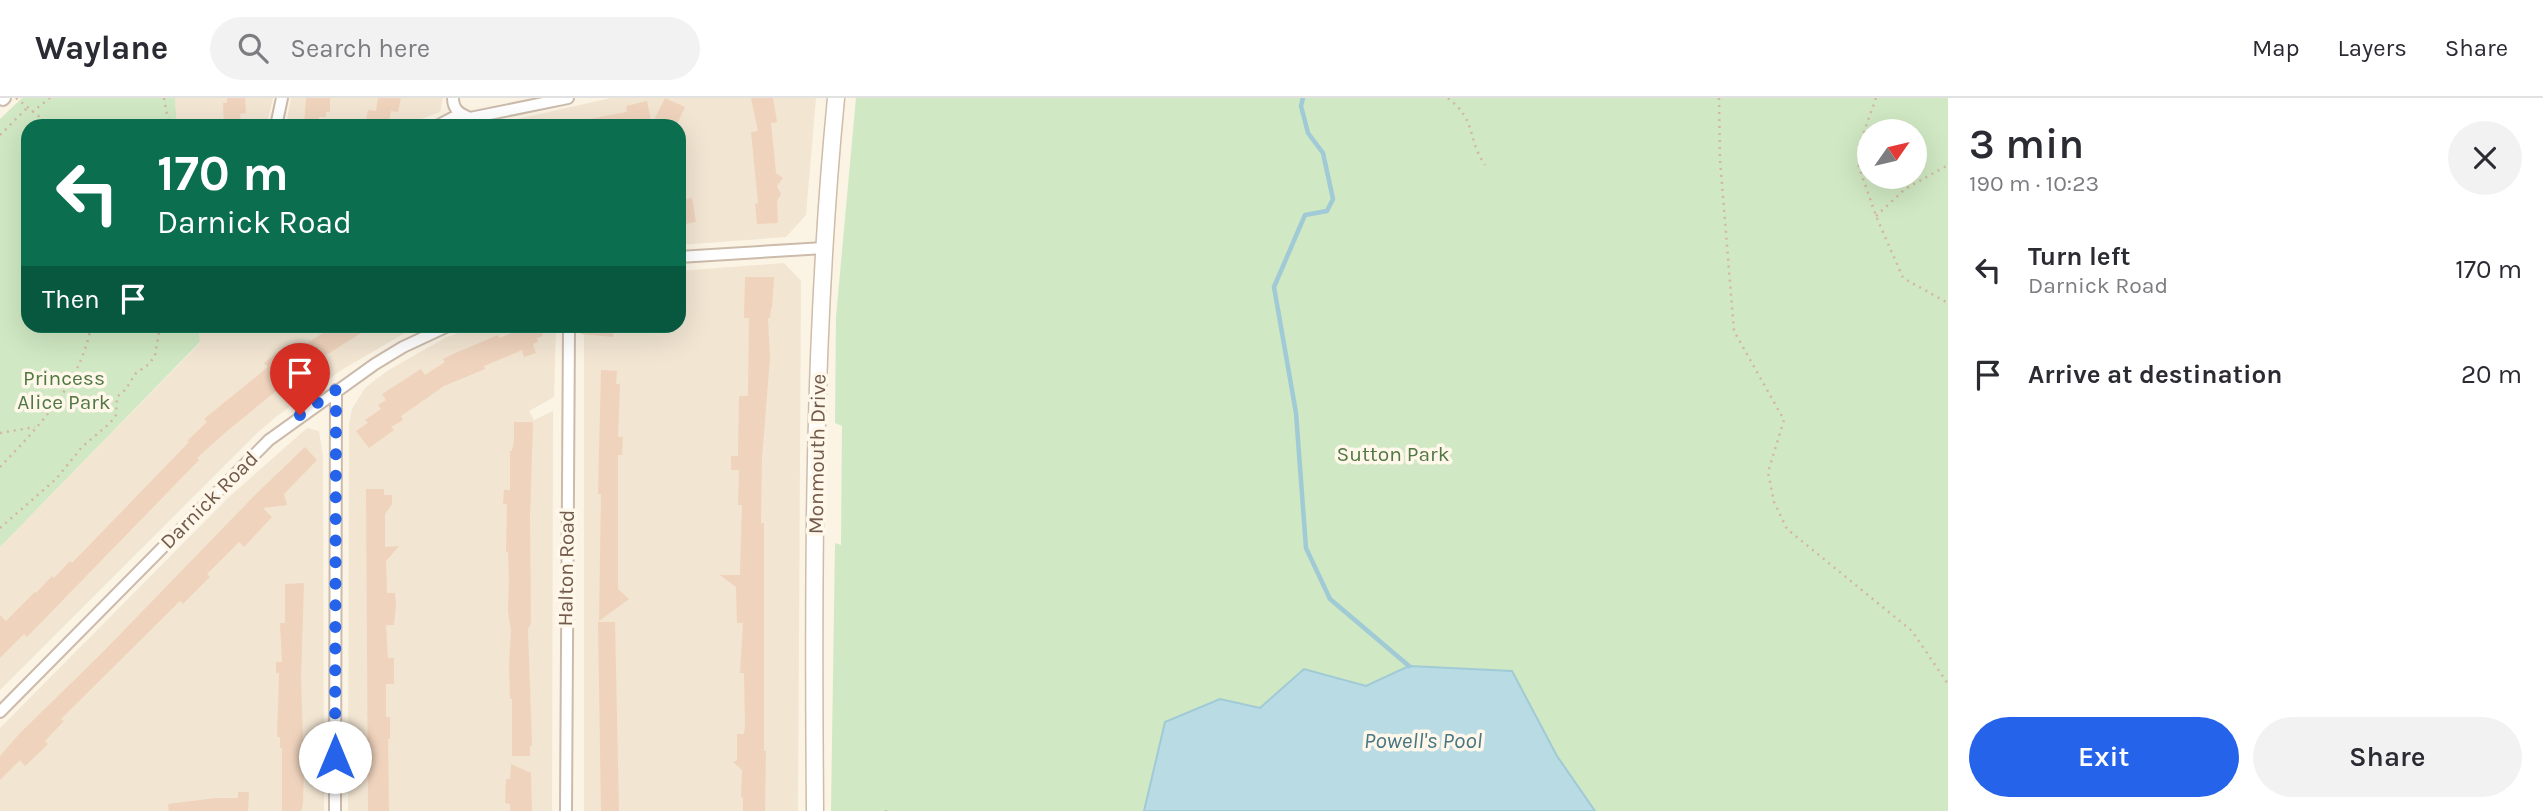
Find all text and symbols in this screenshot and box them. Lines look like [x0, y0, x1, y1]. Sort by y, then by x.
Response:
search box [210, 17, 700, 80]
text: Waylane [35, 29, 168, 67]
icon: search [234, 29, 272, 67]
text: Search here [290, 33, 430, 64]
text: Map [2252, 34, 2300, 62]
text: Layers [2338, 34, 2407, 62]
text: Share [2445, 34, 2508, 62]
north arrow [1857, 119, 1927, 189]
map controls [1857, 119, 1927, 189]
text: 3 min [1969, 119, 2084, 169]
button: close [2448, 121, 2522, 195]
text: 170 m [157, 145, 289, 202]
icon: left [42, 147, 133, 238]
text: 190 m · 10:23 [1969, 170, 2099, 197]
text: Darnick Road [157, 204, 352, 241]
text: Turn left [2028, 241, 2130, 272]
icon: left [1969, 251, 2007, 289]
text: 170 m [2455, 254, 2522, 285]
text: Darnick Road [2028, 272, 2168, 299]
icon: arrive [114, 280, 152, 318]
text: Then [42, 284, 100, 315]
pin [270, 343, 330, 415]
icon: arrive [281, 354, 319, 392]
icon: arrive [1969, 356, 2007, 394]
text: Arrive at destination [2028, 359, 2282, 390]
text: 20 m [2461, 359, 2522, 390]
park label: Princess Alice Park [17, 366, 111, 414]
street label: Monmouth Drive [804, 374, 830, 534]
park label: Sutton Park [1337, 442, 1450, 466]
street label: Darnick Road [155, 446, 263, 554]
street label: Halton Road [553, 509, 579, 627]
button: Exit [1969, 717, 2239, 797]
button: Share [2253, 717, 2522, 797]
position arrow [298, 720, 372, 794]
water label: Powell's Pool [1364, 727, 1482, 754]

